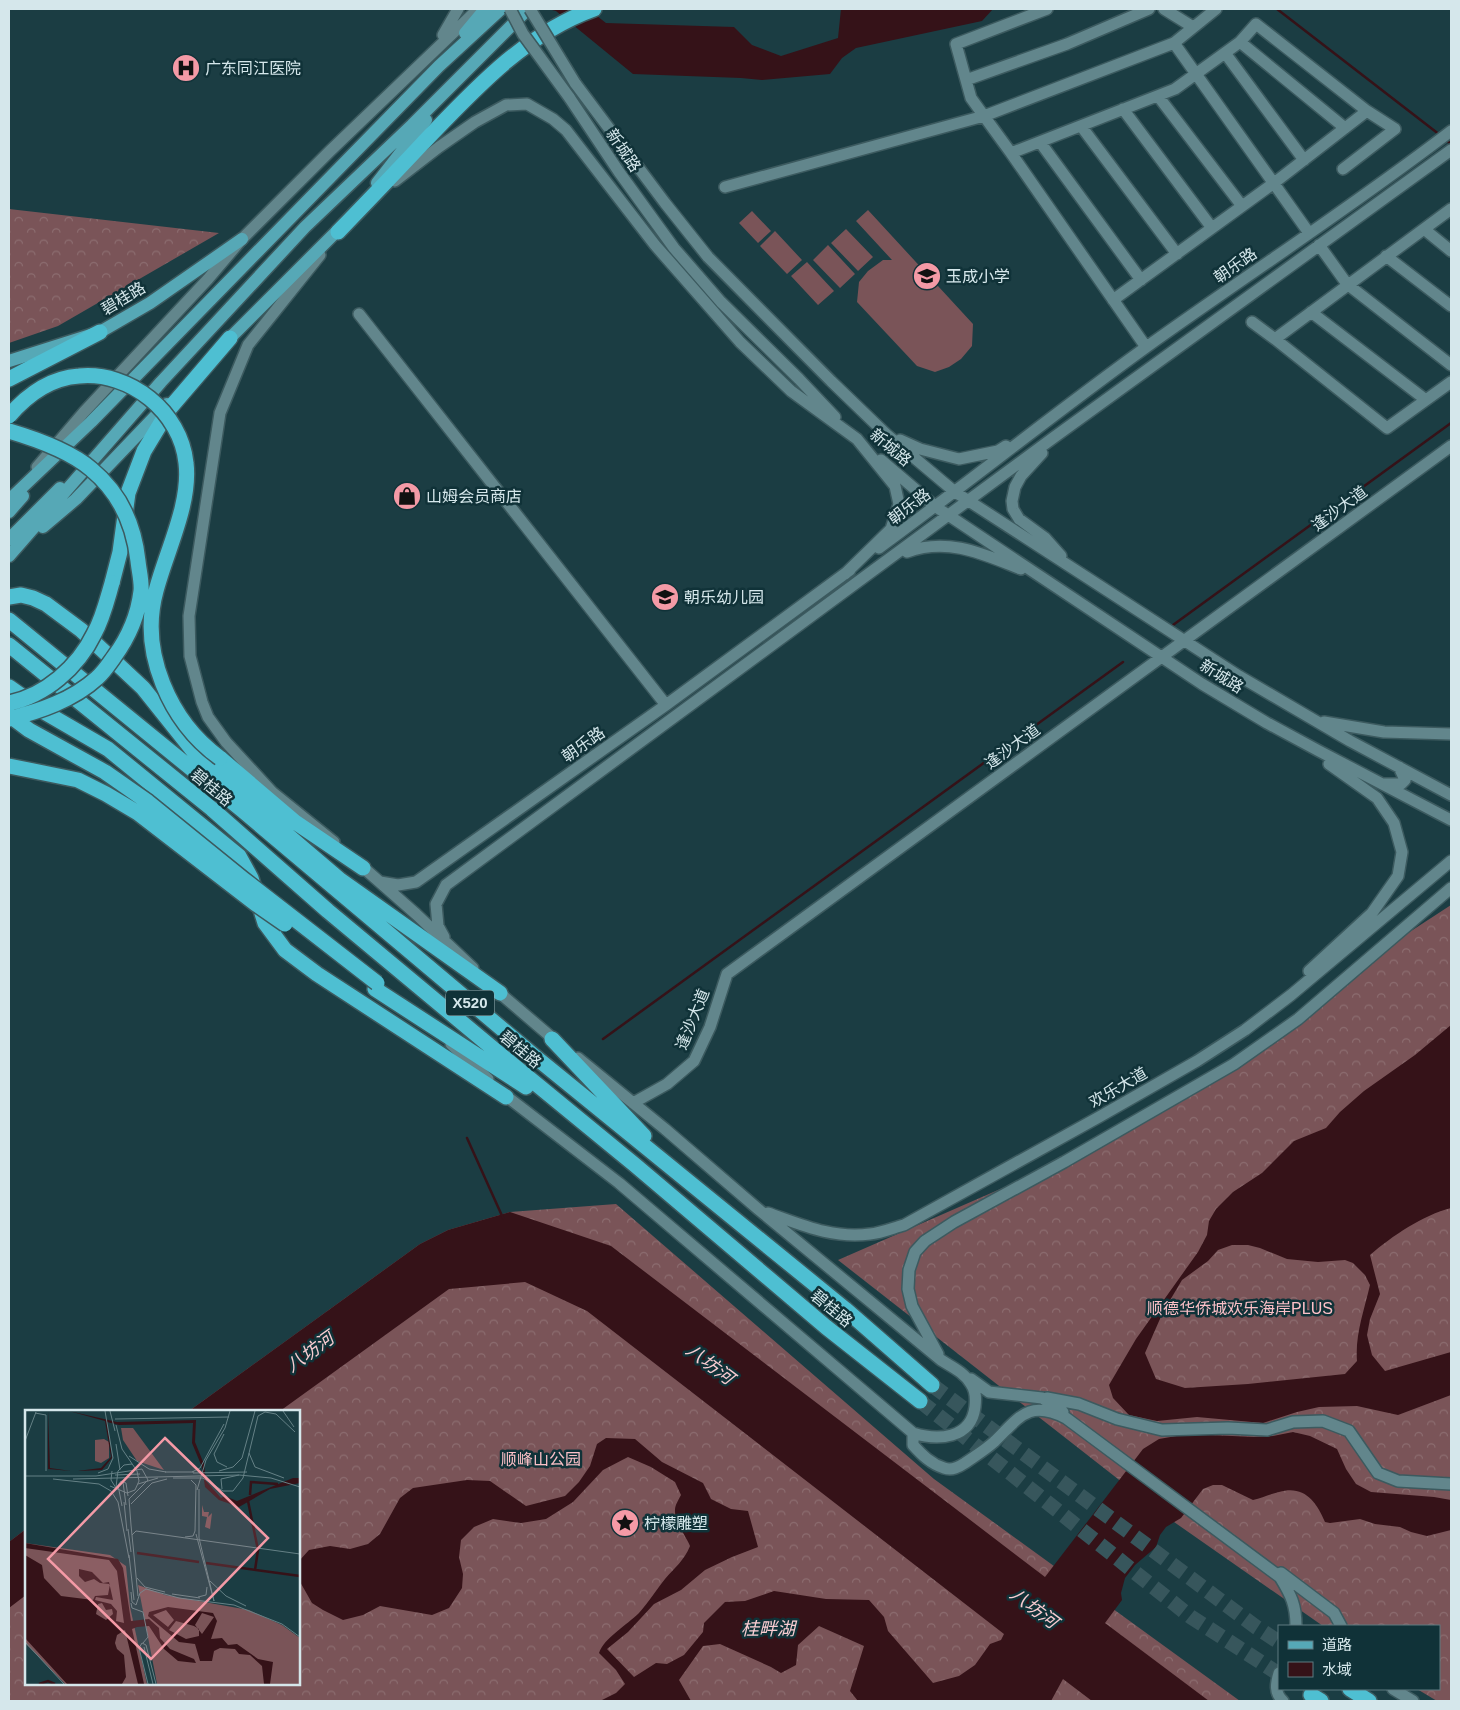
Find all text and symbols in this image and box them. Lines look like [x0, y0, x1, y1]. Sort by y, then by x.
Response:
hospital icon: 广东同江医院 [171, 53, 201, 83]
place label: 广东同江医院 [205, 60, 301, 77]
street label: 新城路 [603, 126, 644, 175]
street label: 朝乐路 [1211, 245, 1260, 286]
school or university icon: 玉成小学 [912, 261, 942, 291]
place label: 玉成小学 [946, 268, 1010, 285]
street label: 碧桂路 [98, 279, 148, 318]
street label: 新城路 [867, 425, 915, 469]
shop icon: 山姆会员商店 [392, 481, 422, 511]
street label: 逢沙大道 [1308, 483, 1370, 534]
street label: 朝乐路 [885, 485, 934, 528]
place label: 山姆会员商店 [426, 488, 522, 505]
school or university icon: 朝乐幼儿园 [650, 582, 680, 612]
place label: 朝乐幼儿园 [684, 589, 764, 606]
street label: 新城路 [1197, 656, 1247, 696]
street label: 逢沙大道 [981, 721, 1043, 772]
street label: 朝乐路 [559, 724, 608, 765]
street label: 碧桂路 [188, 765, 236, 809]
street label: 逢沙大道 [673, 986, 712, 1052]
road number: X520 [446, 990, 494, 1016]
street label: 碧桂路 [497, 1027, 545, 1071]
street label: 欢乐大道 [1086, 1064, 1150, 1111]
street label: 碧桂路 [808, 1286, 856, 1330]
park label: 顺德华侨城欢乐海岸PLUS [1147, 1300, 1333, 1317]
water label: 八坊河 [282, 1326, 340, 1376]
water label: 八坊河 [682, 1340, 740, 1390]
inset map [25, 1410, 300, 1685]
park label: 顺峰山公园 [501, 1451, 581, 1468]
place icon: 柠檬雕塑 [610, 1508, 640, 1538]
place label: 柠檬雕塑 [644, 1515, 708, 1532]
water label: 八坊河 [1006, 1584, 1064, 1634]
water label: 桂畔湖 [741, 1619, 798, 1639]
legend [1278, 1625, 1440, 1690]
text: 道路 [1322, 1636, 1352, 1653]
text: 水域 [1322, 1661, 1352, 1678]

